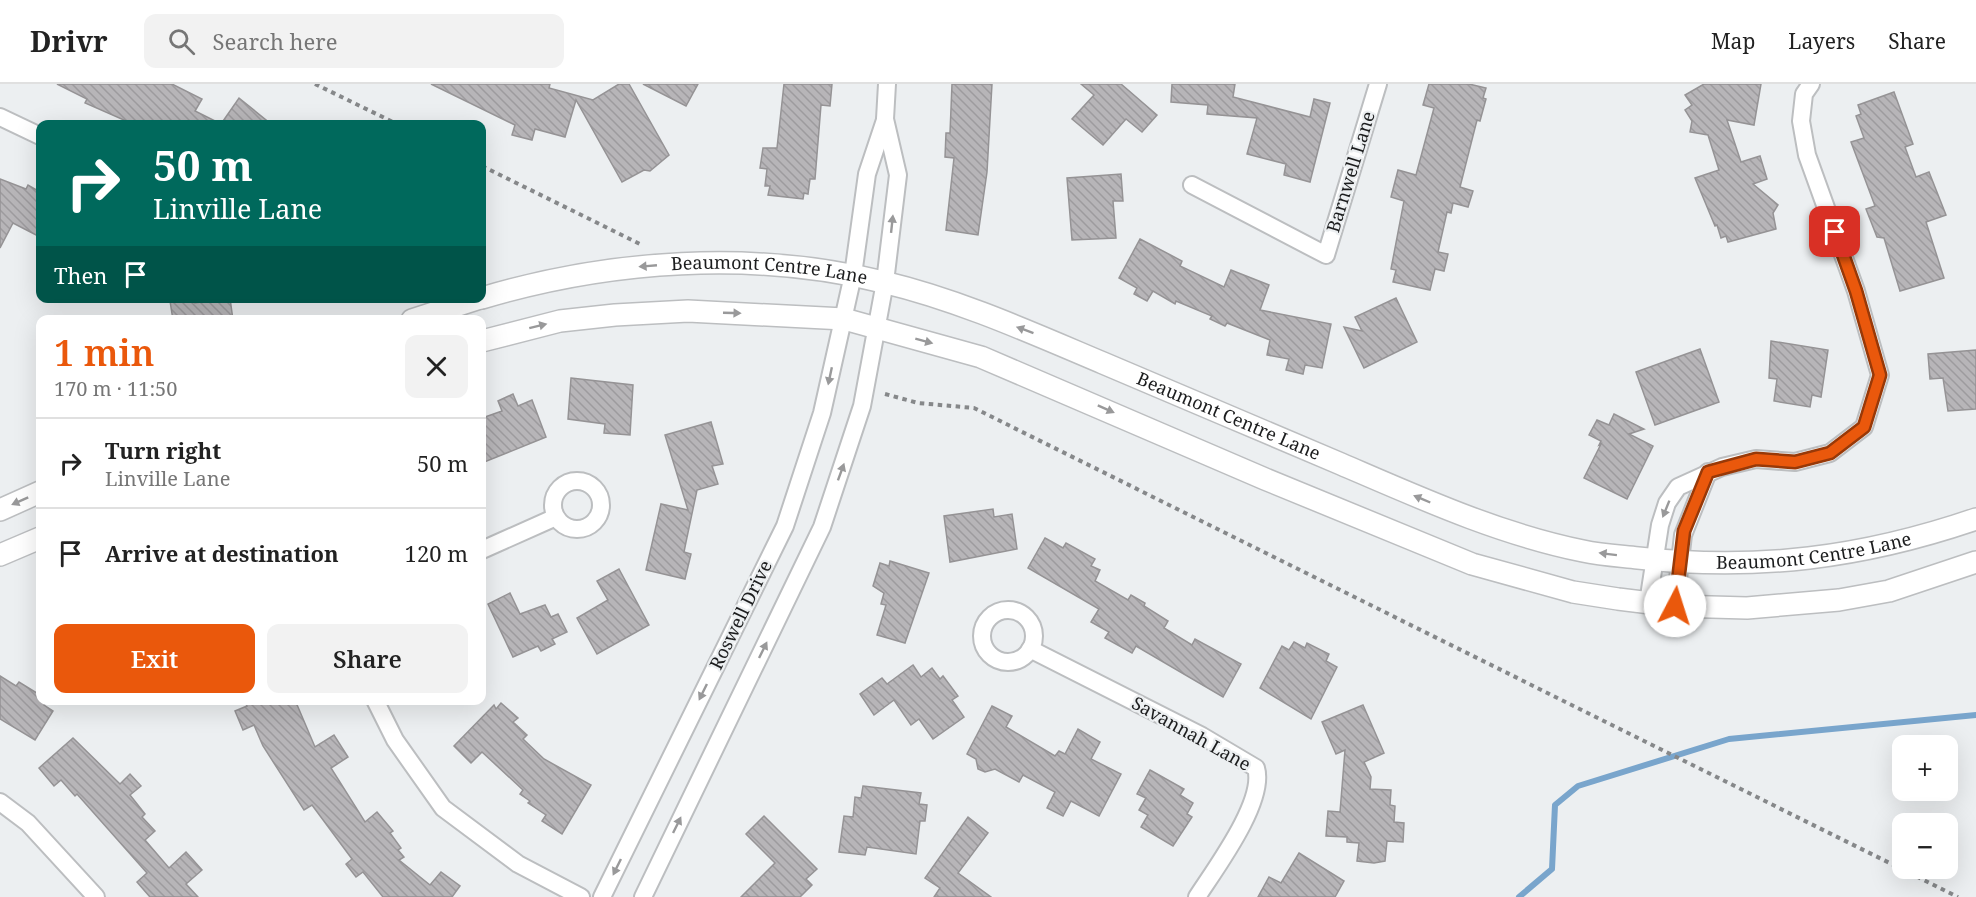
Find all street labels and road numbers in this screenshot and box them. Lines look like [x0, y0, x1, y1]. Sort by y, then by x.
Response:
street label: Barnwell Lane [1320, 108, 1380, 235]
street label: Beaumont Centre Lane [670, 250, 870, 289]
street label: Beaumont Centre Lane [1133, 366, 1324, 465]
street label: Beaumont Centre Lane [1716, 526, 1914, 574]
street label: Roswell Drive [703, 556, 777, 673]
street label: Savannah Lane [1128, 690, 1255, 776]

